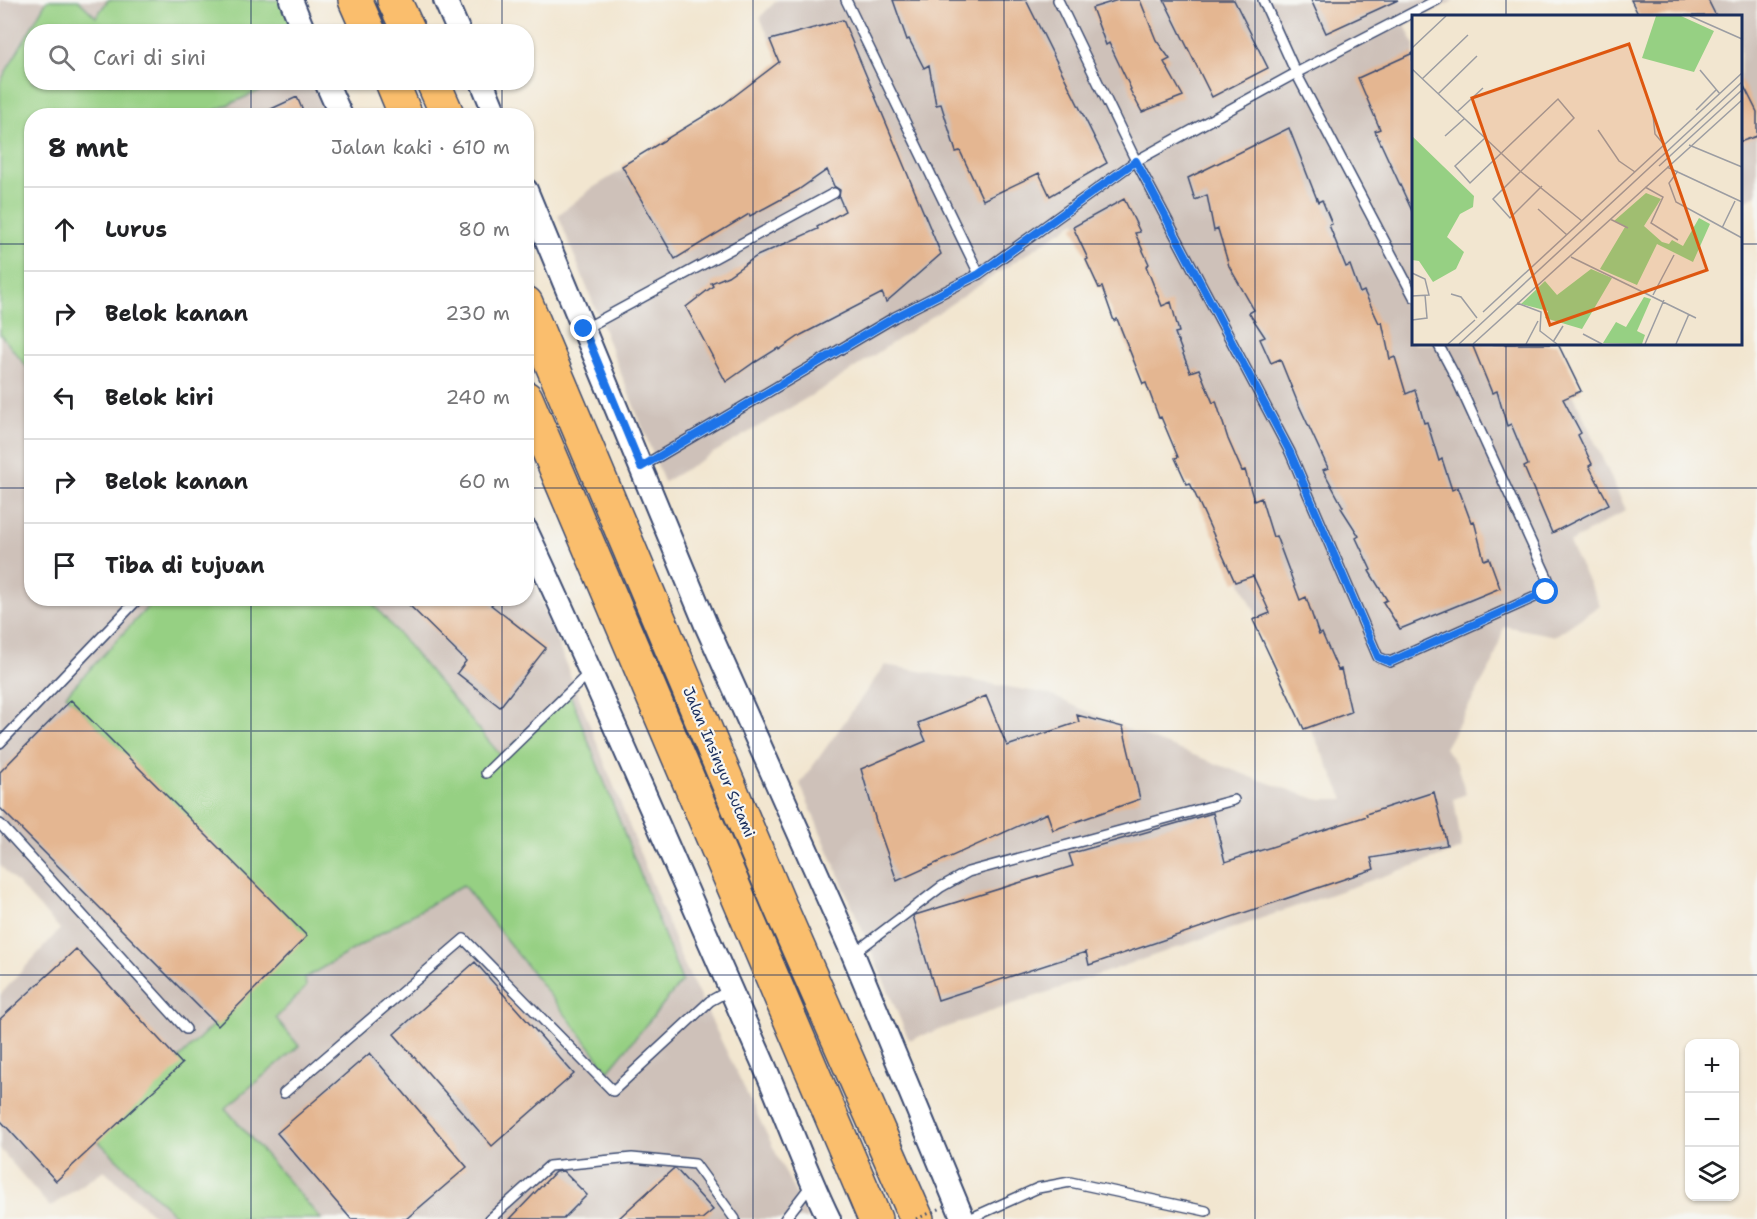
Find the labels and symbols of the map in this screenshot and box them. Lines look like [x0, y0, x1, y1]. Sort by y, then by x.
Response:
inset map [1412, 15, 1742, 345]
route end [570, 315, 596, 341]
route start [1532, 578, 1558, 604]
street label: Jalan Insinyur Sutami [678, 684, 760, 840]

